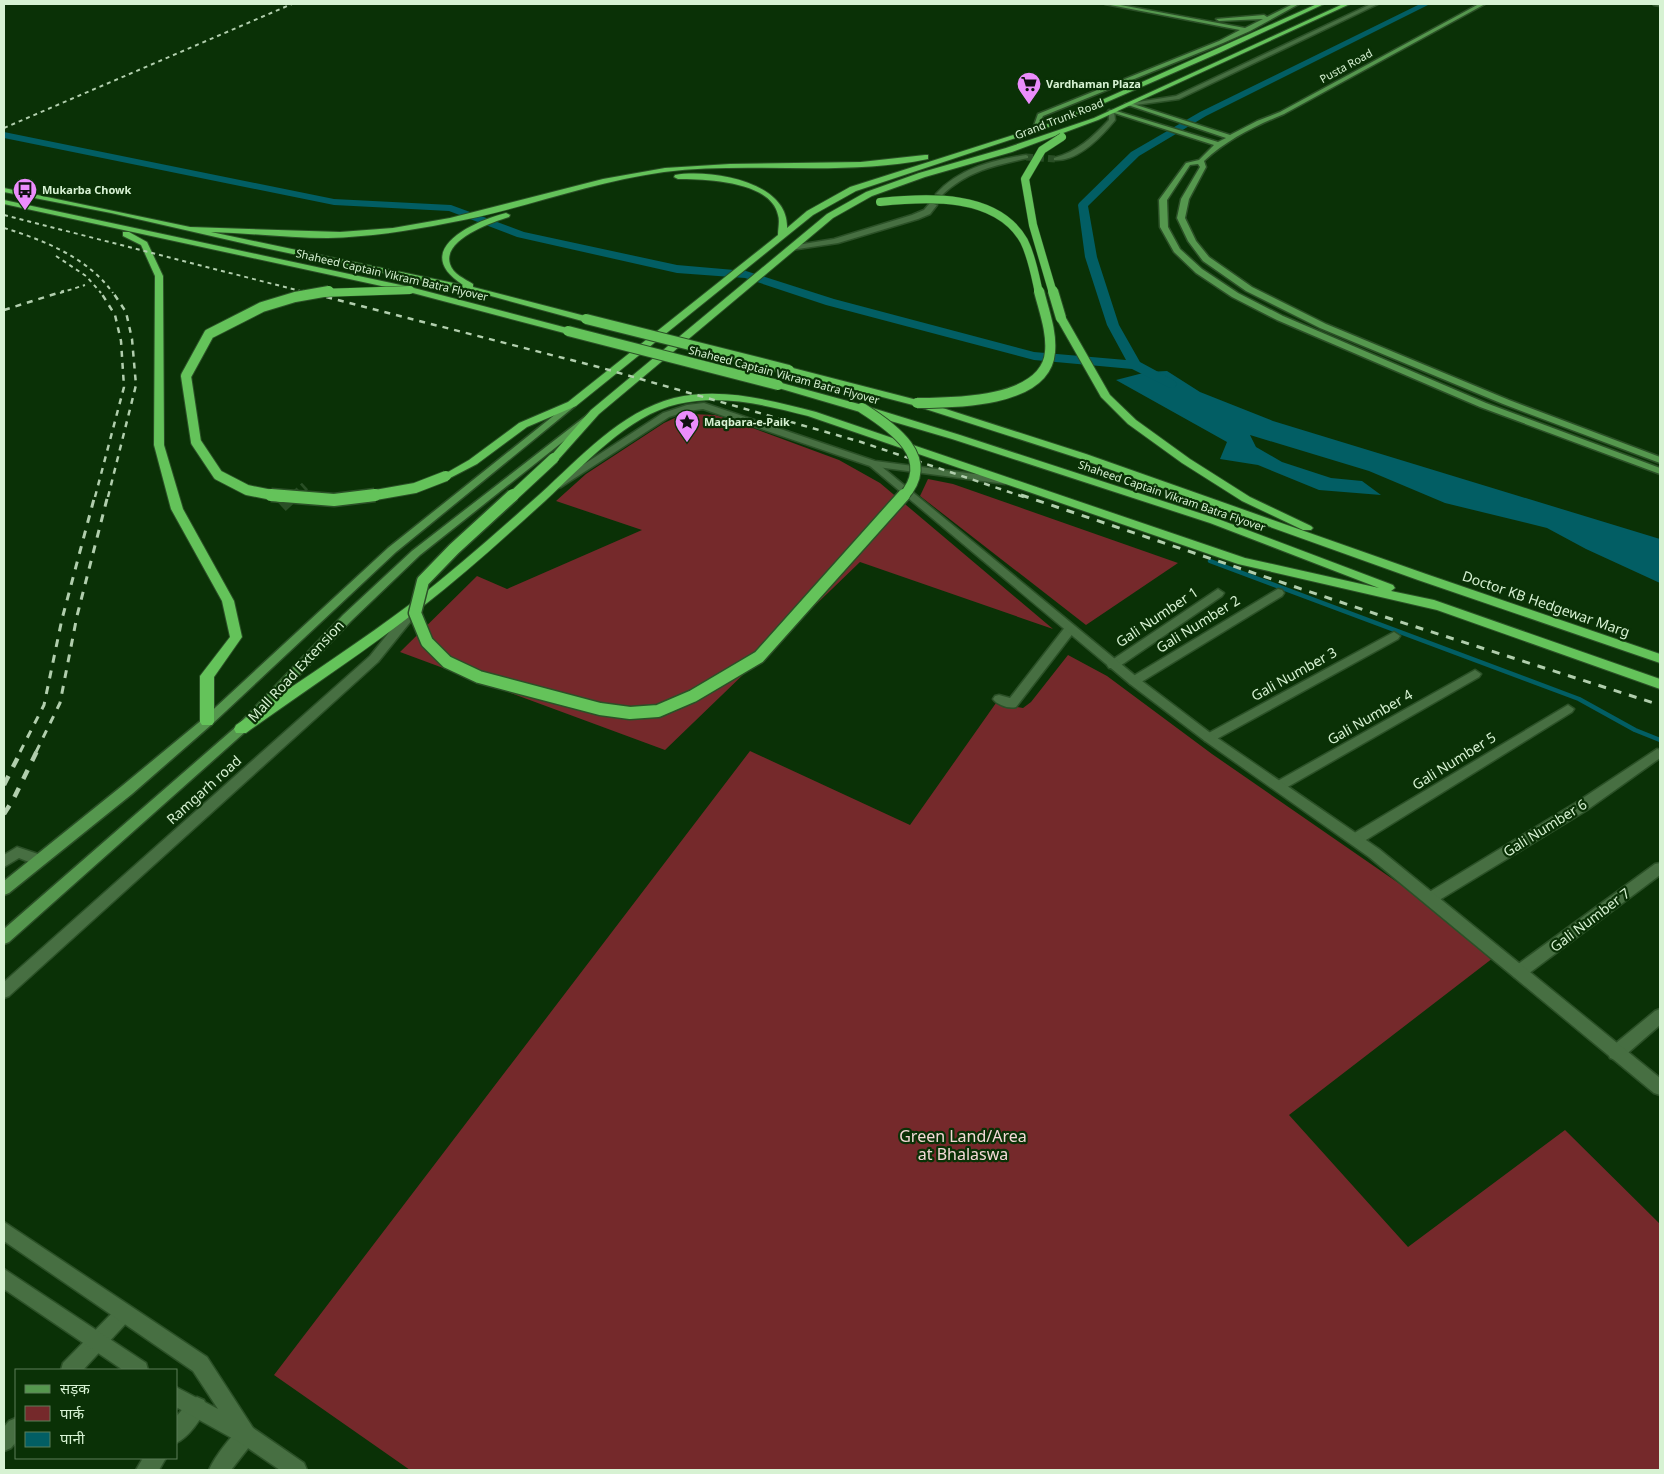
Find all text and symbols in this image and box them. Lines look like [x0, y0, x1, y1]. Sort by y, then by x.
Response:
street label: Pusta Road [1317, 45, 1375, 86]
supermarket icon: Vardhaman Plaza [1016, 71, 1042, 105]
place label: Vardhaman Plaza [1046, 76, 1141, 91]
street label: Grand Trunk Road [1012, 95, 1105, 142]
bus stop icon: Mukarba Chowk [12, 177, 38, 211]
place label: Mukarba Chowk [42, 182, 132, 197]
street label: Shaheed Captain Vikram Batra Flyover [295, 245, 490, 304]
street label: Shaheed Captain Vikram Batra Flyover [687, 342, 882, 407]
place icon: Maqbara-e-Paik [674, 409, 700, 443]
place label: Maqbara-e-Paik [704, 414, 790, 429]
street label: Shaheed Captain Vikram Batra Flyover [1077, 456, 1268, 535]
street label: Doctor KB Hedgewar Marg [1460, 566, 1632, 641]
street label: Gali Number 1 [1112, 582, 1202, 651]
street label: Gali Number 2 [1152, 590, 1243, 657]
street label: Mall Road Extension [243, 616, 348, 726]
street label: Gali Number 3 [1248, 642, 1340, 705]
street label: Gali Number 4 [1324, 685, 1416, 749]
street label: Gali Number 5 [1408, 727, 1499, 794]
street label: Ramgarh road [162, 751, 245, 828]
street label: Gali Number 6 [1499, 794, 1590, 861]
street label: Gali Number 7 [1546, 883, 1633, 956]
park label: Green Land/Area at Bhalaswa [899, 1125, 1027, 1165]
legend [15, 1369, 178, 1459]
text: सड़क [60, 1378, 90, 1398]
text: पार्क [60, 1403, 84, 1423]
text: पानी [60, 1428, 86, 1448]

